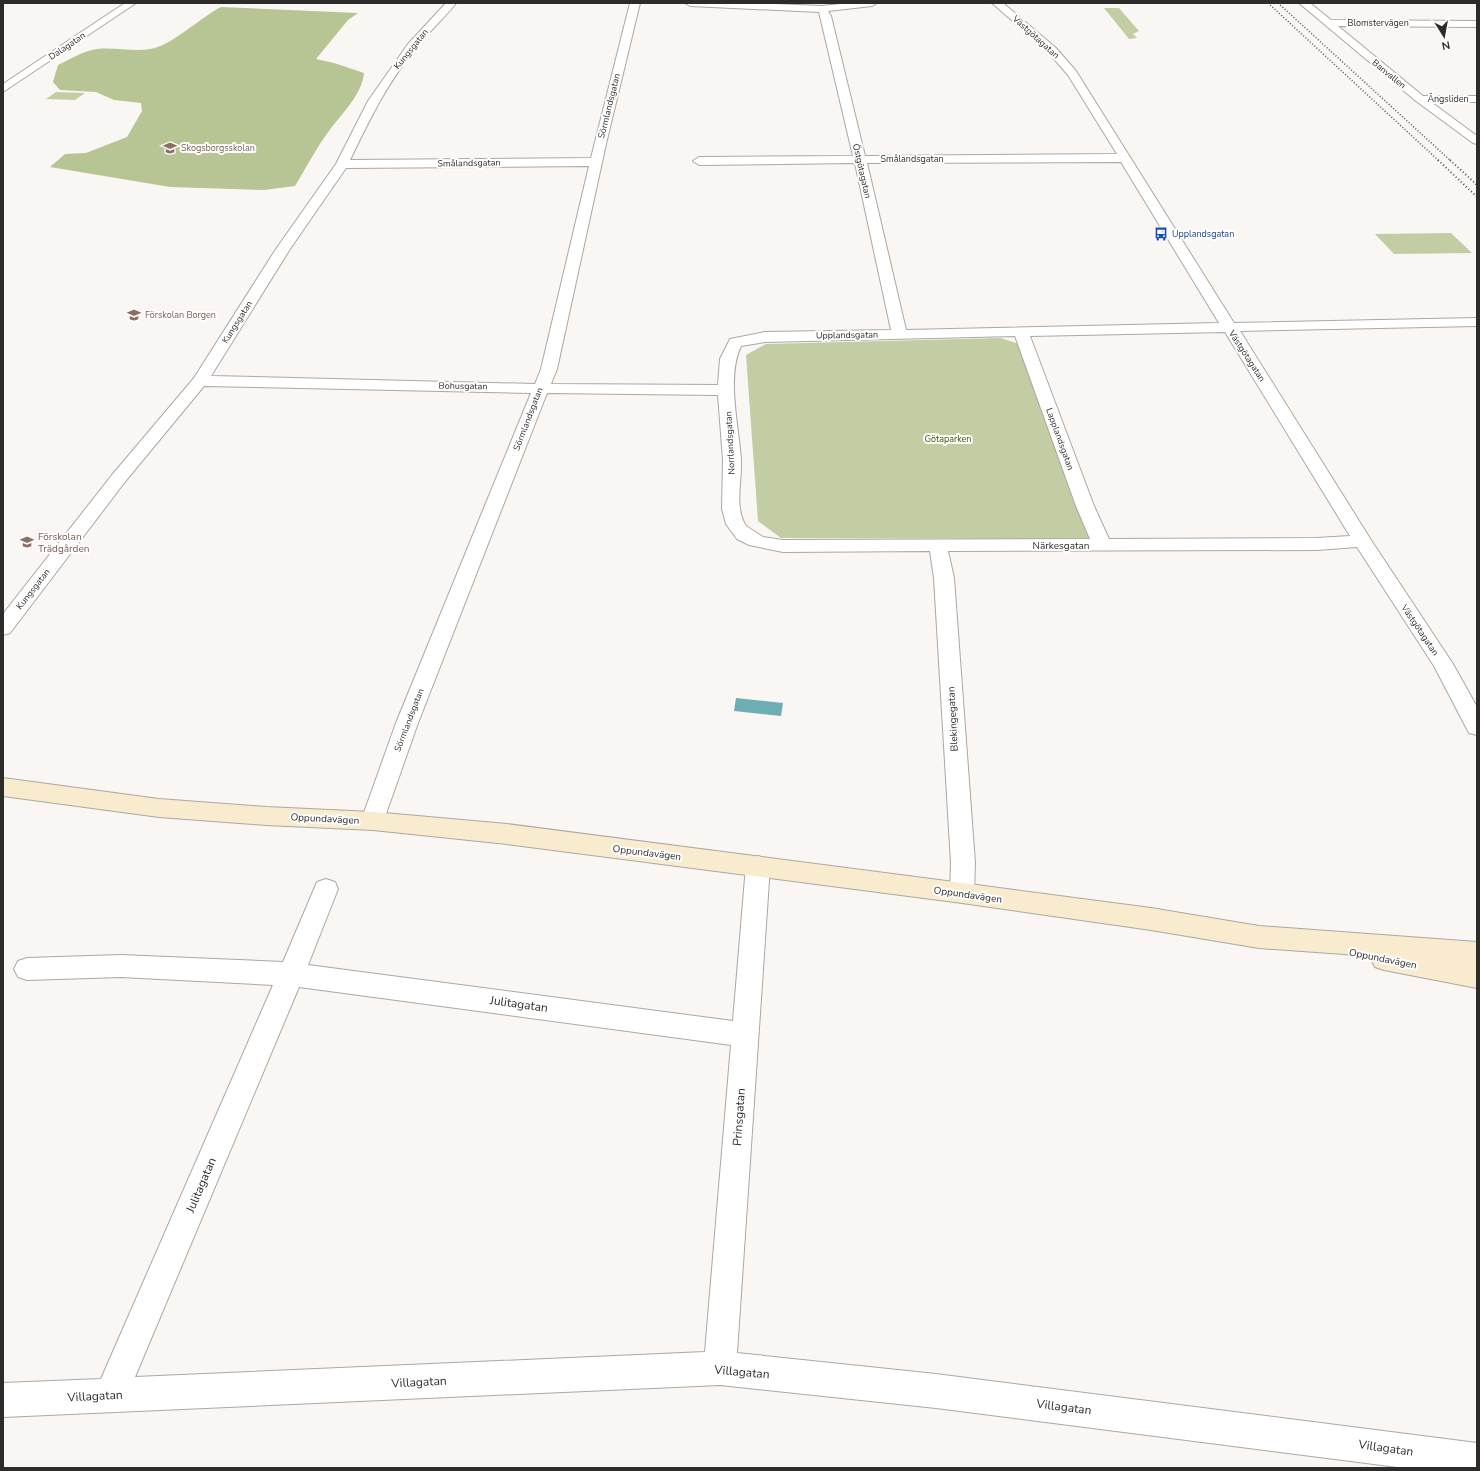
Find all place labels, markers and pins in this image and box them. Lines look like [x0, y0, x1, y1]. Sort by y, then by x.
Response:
school or university icon: Skogsborgsskolan [162, 140, 178, 156]
place label: Skogsborgsskolan [181, 142, 255, 154]
bus stop icon: Upplandsgatan [1153, 226, 1169, 242]
place label: Upplandsgatan [1172, 228, 1234, 240]
school or university icon: Förskolan Borgen [126, 307, 142, 323]
place label: Förskolan Borgen [145, 309, 216, 321]
place label: Förskolan Trädgården [38, 530, 89, 556]
school or university icon: Förskolan Trädgården [19, 534, 35, 550]

